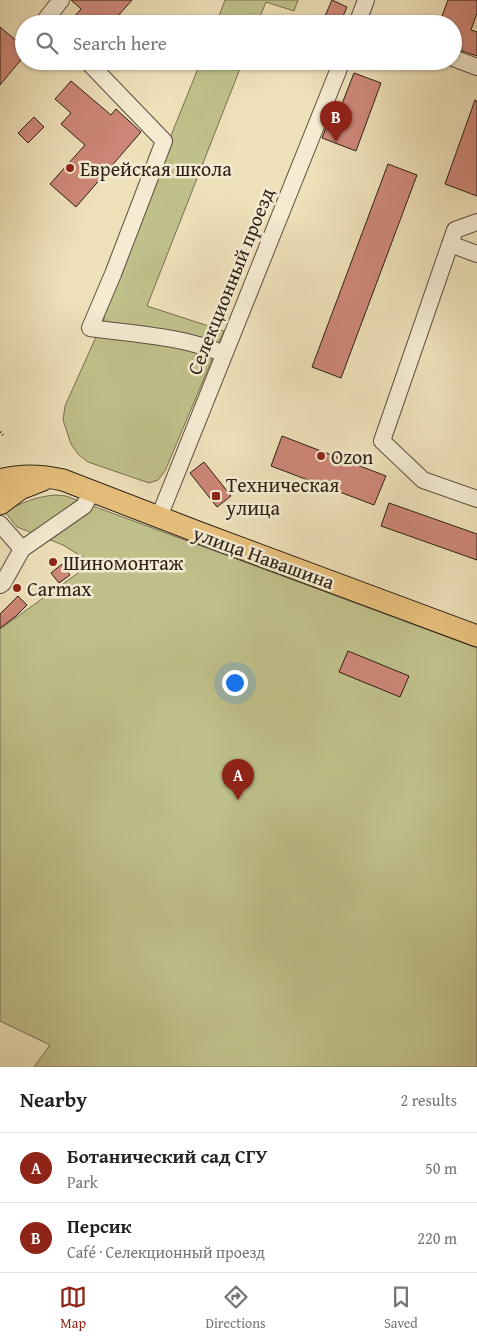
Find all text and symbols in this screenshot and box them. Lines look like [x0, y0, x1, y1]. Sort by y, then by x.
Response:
search box [15, 15, 462, 70]
icon: search [33, 29, 61, 57]
text: Search here [73, 29, 167, 57]
pin: B [320, 101, 352, 142]
place label: Еврейская школа [80, 154, 232, 183]
marker: Еврейская школа [64, 162, 76, 174]
street label: Селекционный проезд [179, 183, 281, 379]
place label: Ozon [331, 442, 373, 471]
marker: Ozon [315, 450, 327, 462]
place label: Техническая улица [225, 470, 339, 522]
marker: Техническая улица [210, 490, 222, 502]
street label: улица Навашина [188, 518, 339, 596]
place label: Шиномонтаж [63, 548, 184, 577]
marker: Шиномонтаж [47, 556, 59, 568]
place label: Carmax [27, 574, 92, 603]
marker: Carmax [11, 582, 23, 594]
your location [222, 670, 248, 696]
pin: A [222, 759, 254, 800]
text: Nearby [20, 1084, 87, 1115]
text: 2 results [400, 1088, 457, 1112]
text: Ботанический сад СГУ [67, 1142, 267, 1170]
text: A [31, 1156, 41, 1180]
text: 50 m [425, 1156, 457, 1180]
text: Park [67, 1170, 98, 1194]
text: Персик [67, 1212, 132, 1240]
text: B [31, 1226, 41, 1250]
text: 220 m [417, 1226, 457, 1250]
text: Café · Селекционный проезд [67, 1240, 265, 1264]
tab: Map [59, 1283, 87, 1333]
tab: Directions [205, 1283, 266, 1333]
tab: Saved [384, 1283, 418, 1333]

